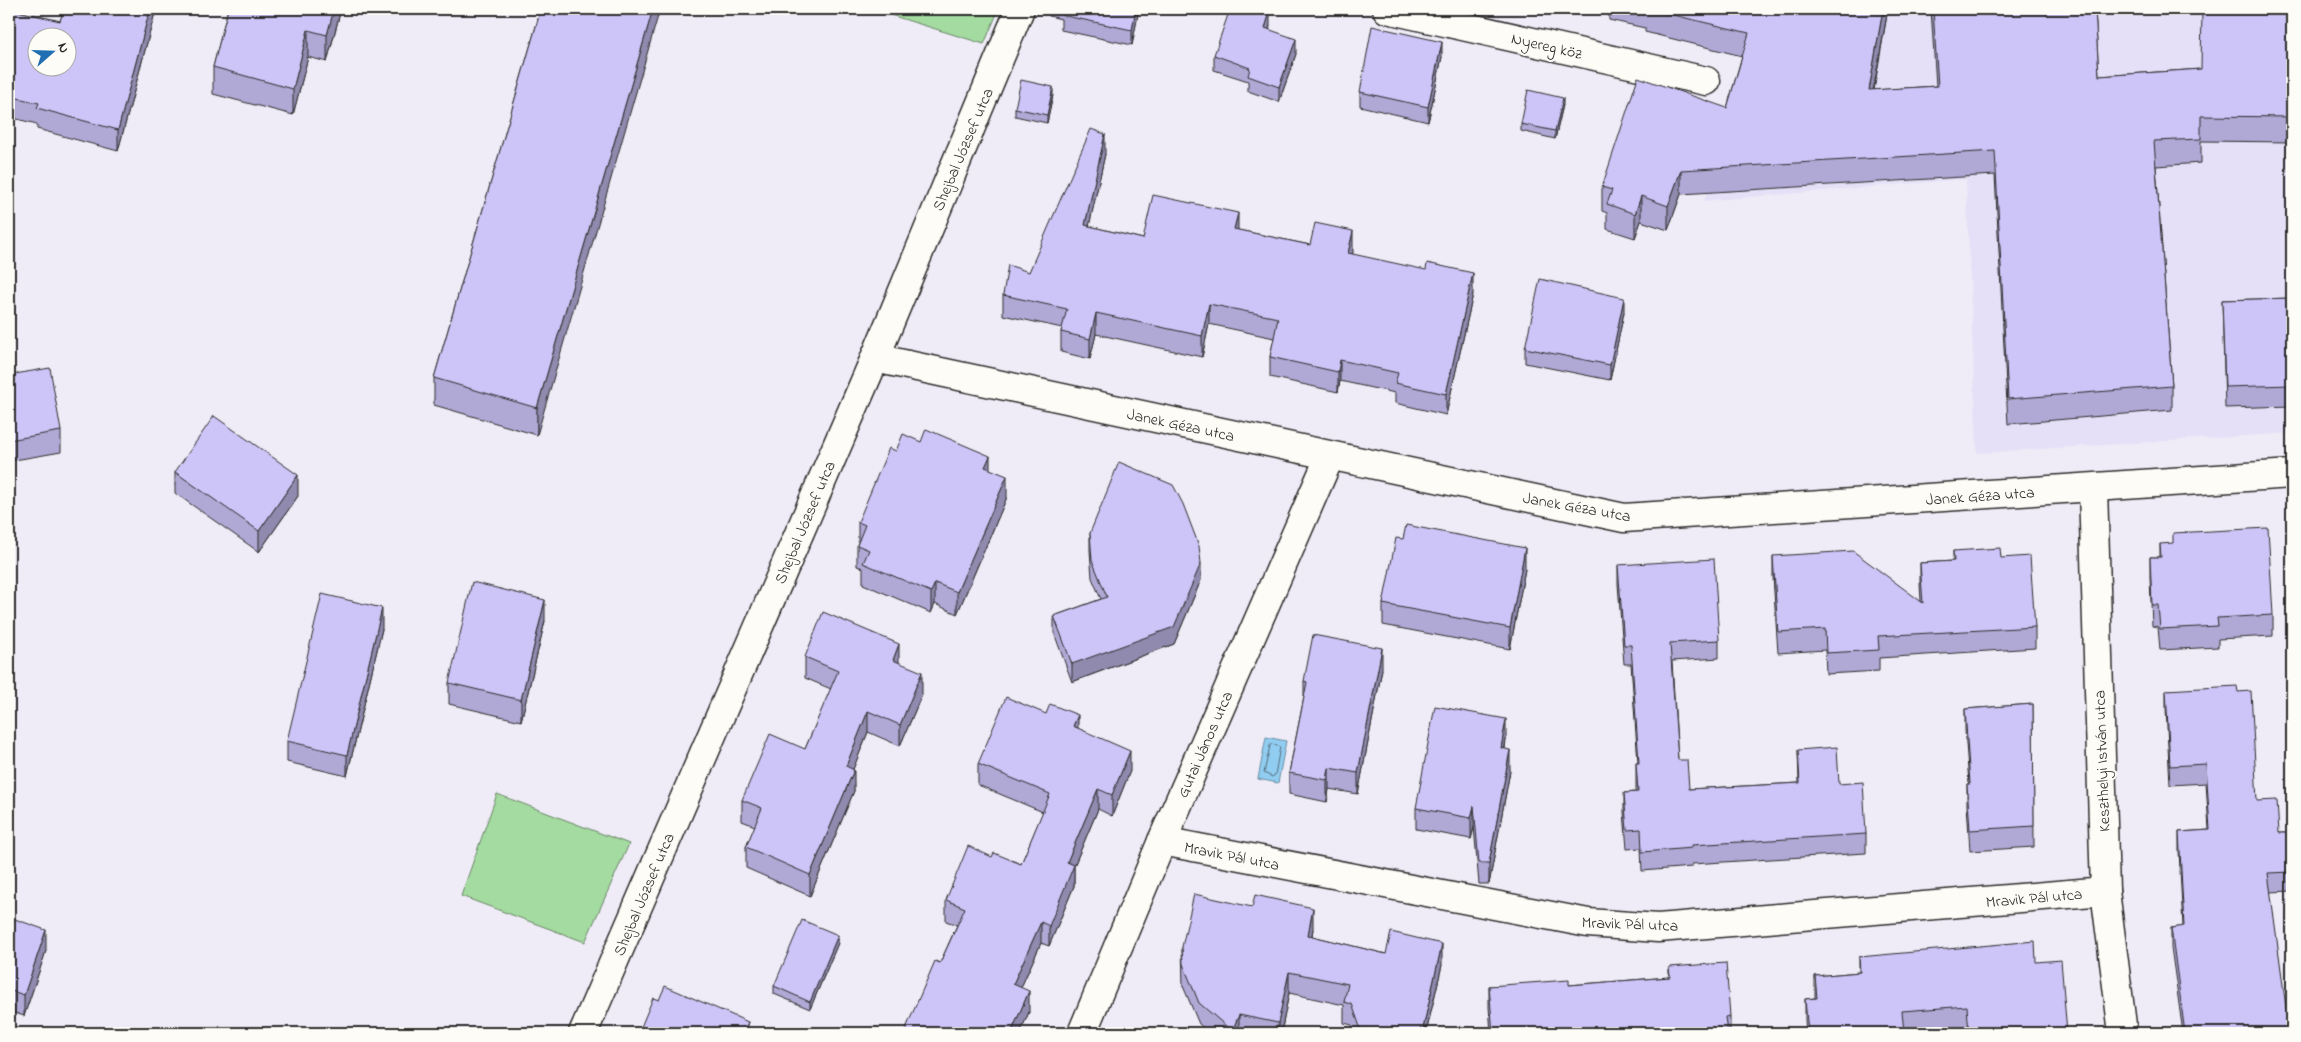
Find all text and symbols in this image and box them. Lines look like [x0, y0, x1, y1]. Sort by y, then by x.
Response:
street label: Nyereg köz [1509, 27, 1585, 67]
north arrow [28, 28, 78, 78]
text: N [51, 40, 74, 56]
street label: Shejbal József utca [927, 84, 1001, 215]
street label: Janek Géza utca [1125, 403, 1237, 449]
street label: Shejbal József utca [769, 457, 843, 588]
street label: Janek Géza utca [1925, 481, 2035, 513]
street label: Janek Géza utca [1521, 487, 1633, 529]
street label: Gutai János utca [1172, 688, 1240, 802]
street label: Keszthelyi István utca [2089, 690, 2117, 832]
street label: Shejbal József utca [608, 829, 682, 960]
street label: Mravik Pál utca [1182, 836, 1281, 878]
street label: Mravik Pál utca [1985, 883, 2083, 915]
street label: Mravik Pál utca [1581, 911, 1679, 939]

